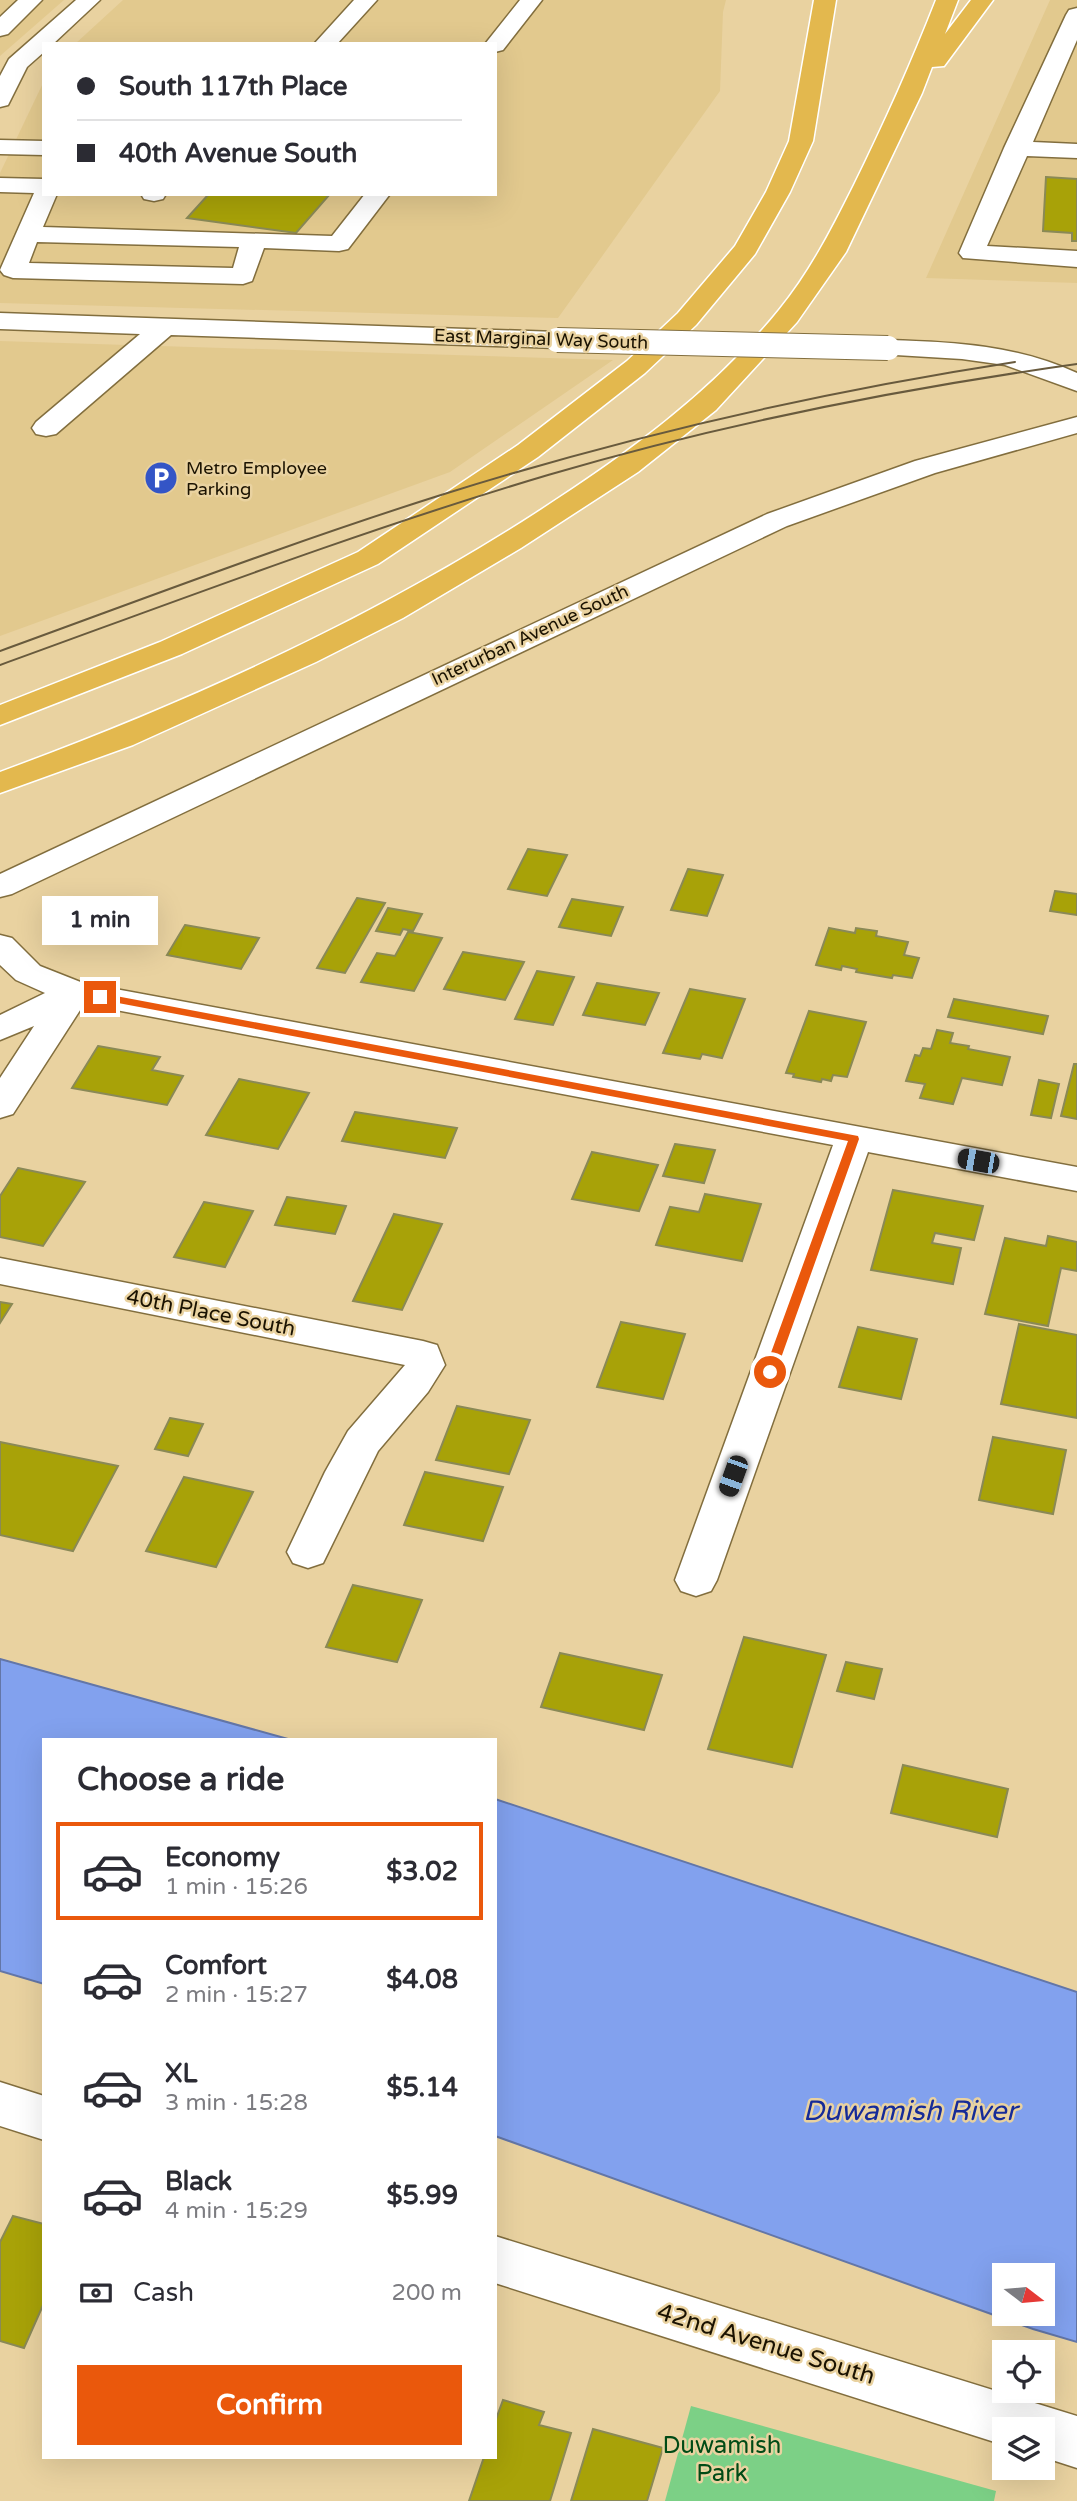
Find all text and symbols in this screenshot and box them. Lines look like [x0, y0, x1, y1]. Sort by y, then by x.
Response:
text: South 117th Place [119, 71, 348, 102]
text: 40th Avenue South [119, 138, 357, 169]
street label: East Marginal Way South [433, 324, 649, 354]
place label: Metro Employee Parking [186, 457, 327, 500]
parking icon: Metro Employee Parking [142, 459, 180, 497]
street label: Interurban Avenue South [428, 580, 632, 690]
callout: 1 min [42, 895, 158, 944]
text: 1 min [69, 906, 131, 934]
route end [84, 981, 116, 1013]
car [956, 1147, 1001, 1175]
street label: 40th Place South [124, 1284, 298, 1342]
route start [754, 1356, 786, 1388]
car [716, 1453, 751, 1499]
text: Choose a ride [77, 1761, 284, 1799]
icon: car [81, 1840, 144, 1903]
text: Economy [165, 1842, 280, 1873]
text: $3.02 [386, 1856, 458, 1887]
text: 1 min · 15:26 [165, 1873, 308, 1901]
icon: car [81, 1948, 144, 2011]
text: Comfort [165, 1950, 267, 1981]
text: $4.08 [386, 1964, 458, 1995]
text: 2 min · 15:27 [165, 1981, 308, 2009]
icon: car [81, 2056, 144, 2119]
text: XL [165, 2058, 197, 2089]
text: $5.14 [386, 2072, 458, 2103]
text: 3 min · 15:28 [165, 2089, 308, 2117]
water label: Duwamish River [803, 2094, 1020, 2128]
icon: car [81, 2164, 144, 2227]
text: Black [165, 2166, 232, 2197]
text: $5.99 [386, 2180, 458, 2211]
text: 4 min · 15:29 [165, 2197, 308, 2225]
north arrow [992, 2263, 1055, 2326]
map controls [992, 2263, 1055, 2480]
icon: cash [77, 2274, 115, 2312]
text: Cash [133, 2277, 194, 2308]
text: 200 m [392, 2279, 462, 2307]
street label: 42nd Avenue South [654, 2297, 878, 2391]
button: locate [992, 2340, 1055, 2403]
button: Confirm [77, 2365, 462, 2445]
button: layers [992, 2417, 1055, 2480]
park label: Duwamish Park [663, 2431, 781, 2488]

